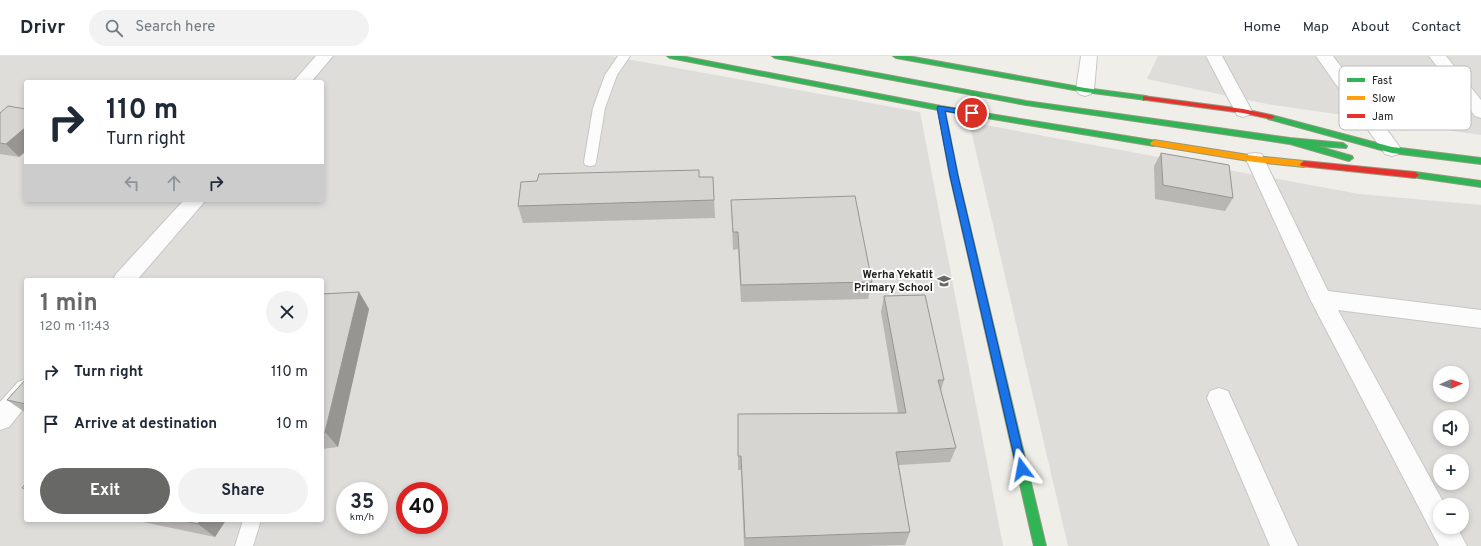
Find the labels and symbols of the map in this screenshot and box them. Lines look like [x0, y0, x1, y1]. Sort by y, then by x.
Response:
legend [1339, 66, 1471, 130]
text: Fast [1372, 74, 1392, 88]
text: Slow [1372, 92, 1395, 106]
pin [955, 96, 989, 130]
text: Jam [1372, 110, 1393, 124]
place label: Werha Yekatit Primary School [854, 268, 933, 295]
school or university icon: Werha Yekatit Primary School [936, 273, 952, 289]
north arrow [1433, 366, 1469, 402]
position arrow [1001, 448, 1043, 490]
speed limit sign: 40 [396, 482, 448, 534]

